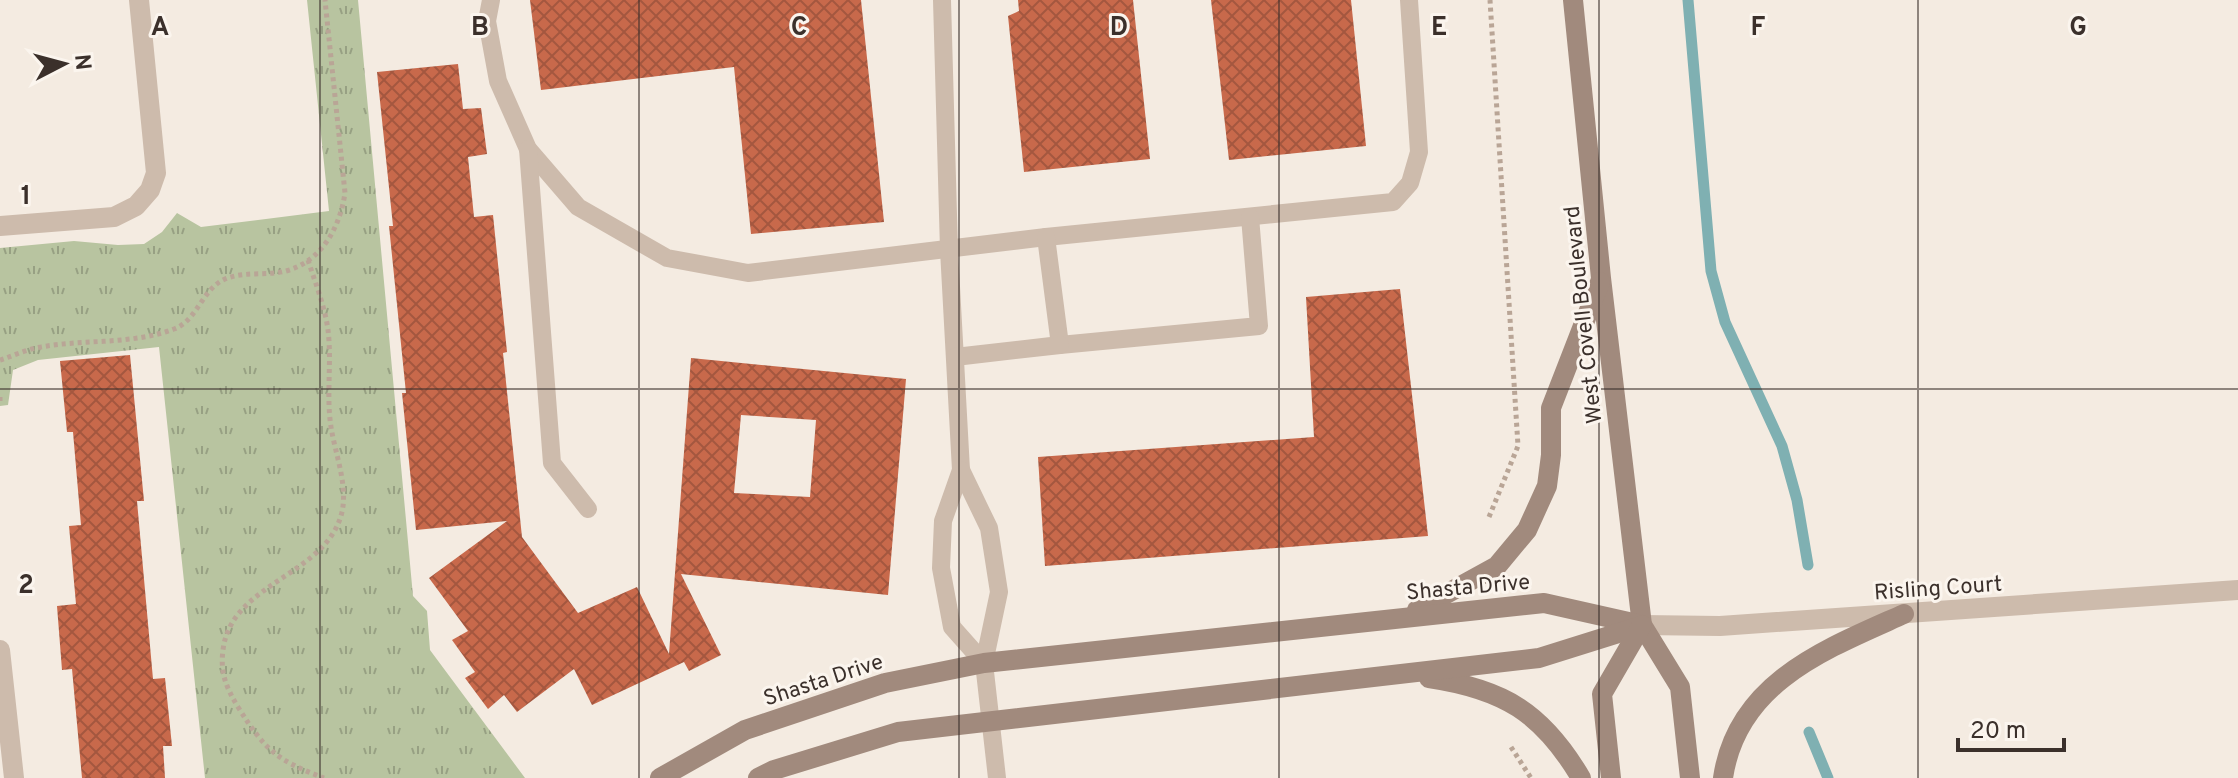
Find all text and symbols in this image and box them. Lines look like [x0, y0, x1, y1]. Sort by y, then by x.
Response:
text: A [151, 12, 169, 45]
text: B [471, 12, 489, 45]
text: C [791, 12, 807, 45]
text: D [1110, 12, 1128, 45]
text: E [1431, 12, 1447, 45]
text: F [1751, 12, 1766, 45]
text: G [2069, 12, 2087, 45]
north arrow [24, 24, 104, 104]
text: N [67, 53, 96, 71]
text: 1 [21, 181, 31, 214]
street label: West Covell Boulevard [1560, 204, 1609, 425]
text: 2 [18, 570, 34, 603]
street label: Shasta Drive [1405, 570, 1531, 607]
street label: Risling Court [1873, 572, 2003, 607]
street label: Shasta Drive [760, 649, 887, 713]
scale bar [1958, 702, 2064, 752]
text: 20 m [1970, 717, 2026, 747]

